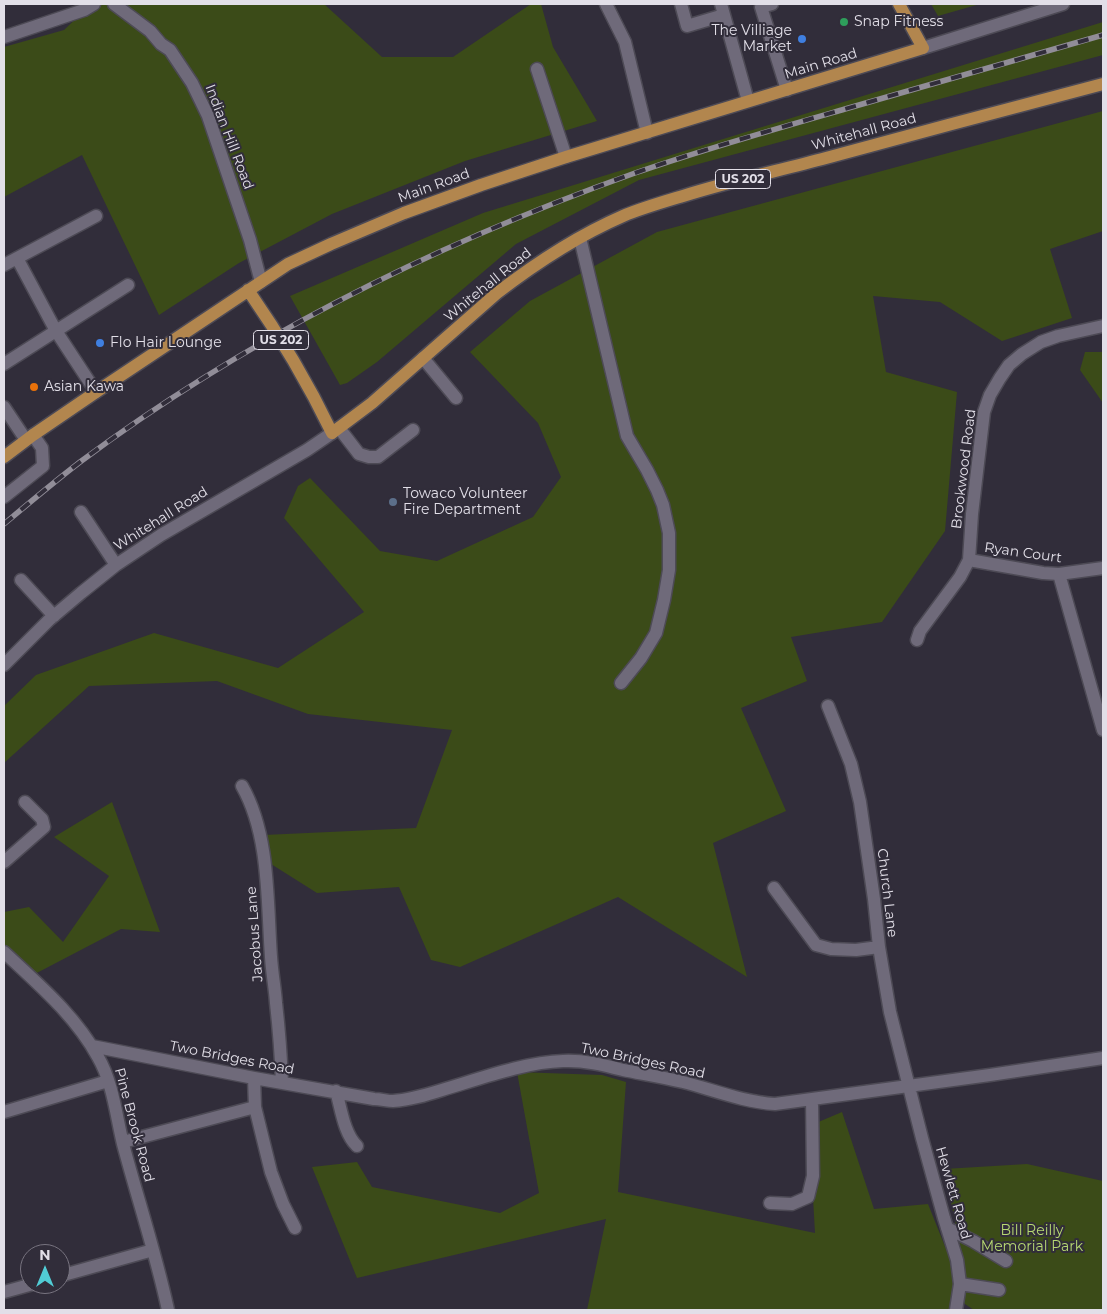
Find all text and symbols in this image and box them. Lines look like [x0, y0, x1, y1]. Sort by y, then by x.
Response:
place label: Snap Fitness [854, 14, 943, 30]
marker: Snap Fitness [838, 16, 850, 28]
place label: The Villiage Market [711, 23, 792, 56]
marker: The Villiage Market [796, 33, 808, 45]
street label: Main Road [783, 45, 859, 83]
street label: Indian Hill Road [201, 82, 257, 192]
street label: Whitehall Road [810, 110, 918, 154]
street label: Main Road [396, 165, 472, 207]
road number: US 202 [716, 170, 770, 188]
street label: Whitehall Road [441, 245, 535, 325]
road number: US 202 [254, 330, 308, 350]
place label: Flo Hair Lounge [110, 335, 222, 351]
marker: Flo Hair Lounge [94, 337, 106, 349]
place label: Asian Kawa [44, 379, 124, 395]
marker: Asian Kawa [28, 381, 40, 393]
street label: Brookwood Road [948, 408, 980, 530]
street label: Whitehall Road [111, 483, 211, 555]
place label: Towaco Volunteer Fire Department [403, 486, 528, 518]
marker: Towaco Volunteer Fire Department [387, 496, 399, 508]
street label: Ryan Court [983, 539, 1063, 567]
street label: Church Lane [873, 848, 901, 938]
street label: Jacobus Lane [243, 886, 267, 982]
street label: Two Bridges Road [168, 1038, 296, 1078]
street label: Two Bridges Road [579, 1040, 707, 1082]
street label: Pine Brook Road [111, 1066, 157, 1184]
street label: Hewlett Road [932, 1145, 974, 1241]
park label: Bill Reilly Memorial Park [981, 1223, 1083, 1256]
north arrow [20, 1244, 70, 1294]
text: N [39, 1246, 51, 1264]

